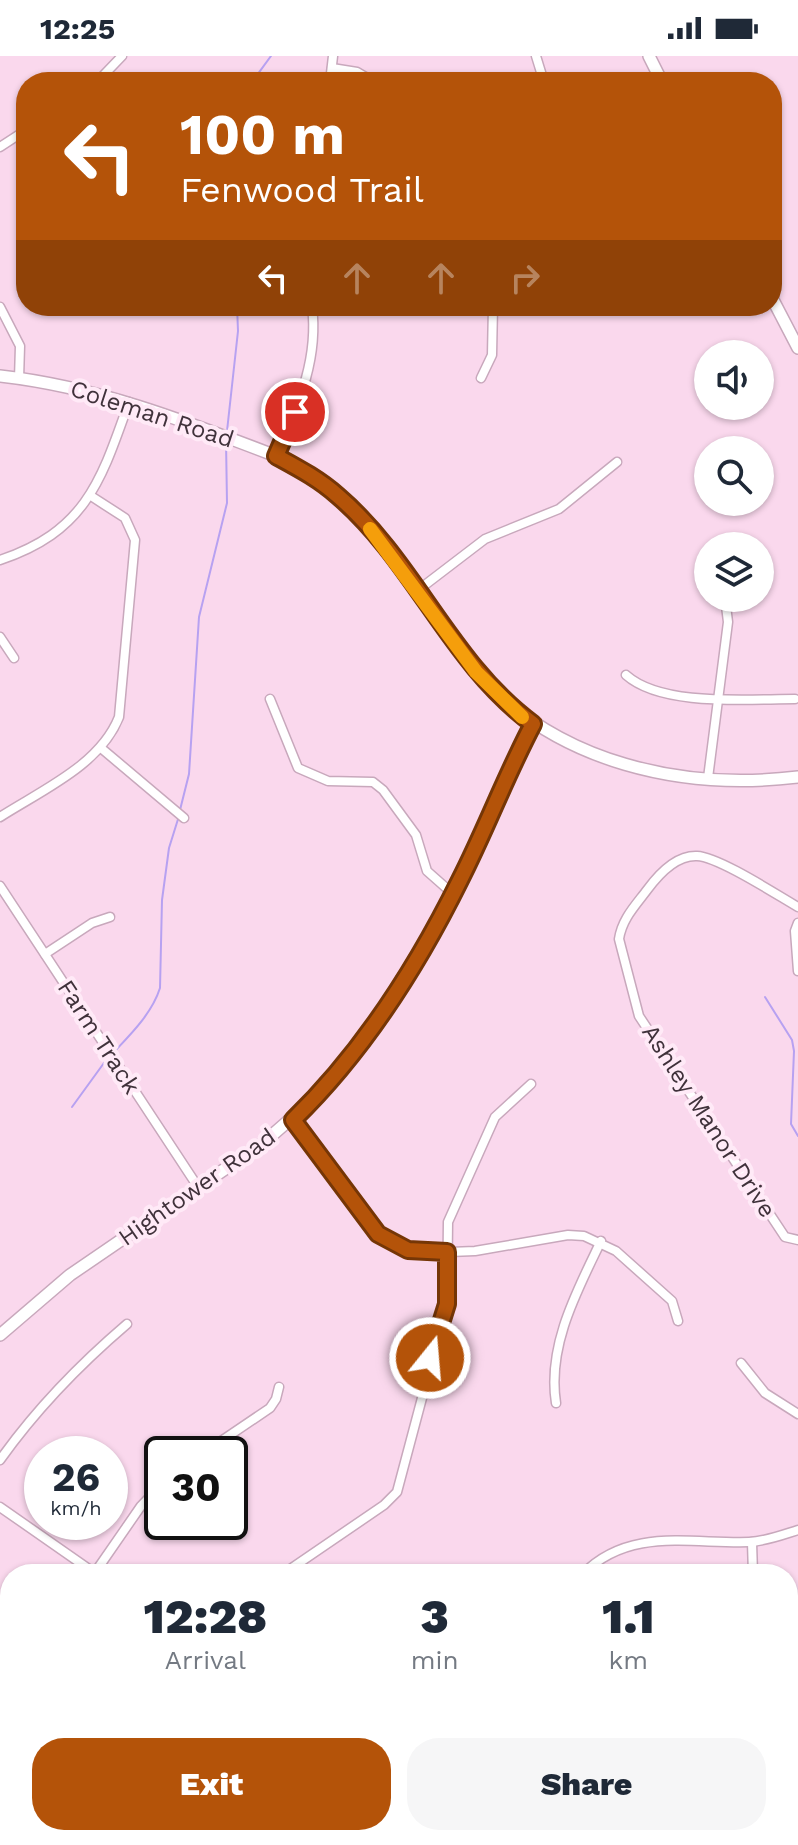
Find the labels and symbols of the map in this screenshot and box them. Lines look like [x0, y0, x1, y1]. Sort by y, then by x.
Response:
street label: Coleman Road [67, 374, 237, 454]
pin [261, 378, 329, 446]
street label: Farm Track [52, 975, 146, 1100]
street label: Ashley Manor Drive [636, 1019, 782, 1223]
street label: Hightower Road [113, 1122, 281, 1252]
position arrow [388, 1316, 472, 1400]
speed limit sign: 30 [144, 1436, 248, 1540]

